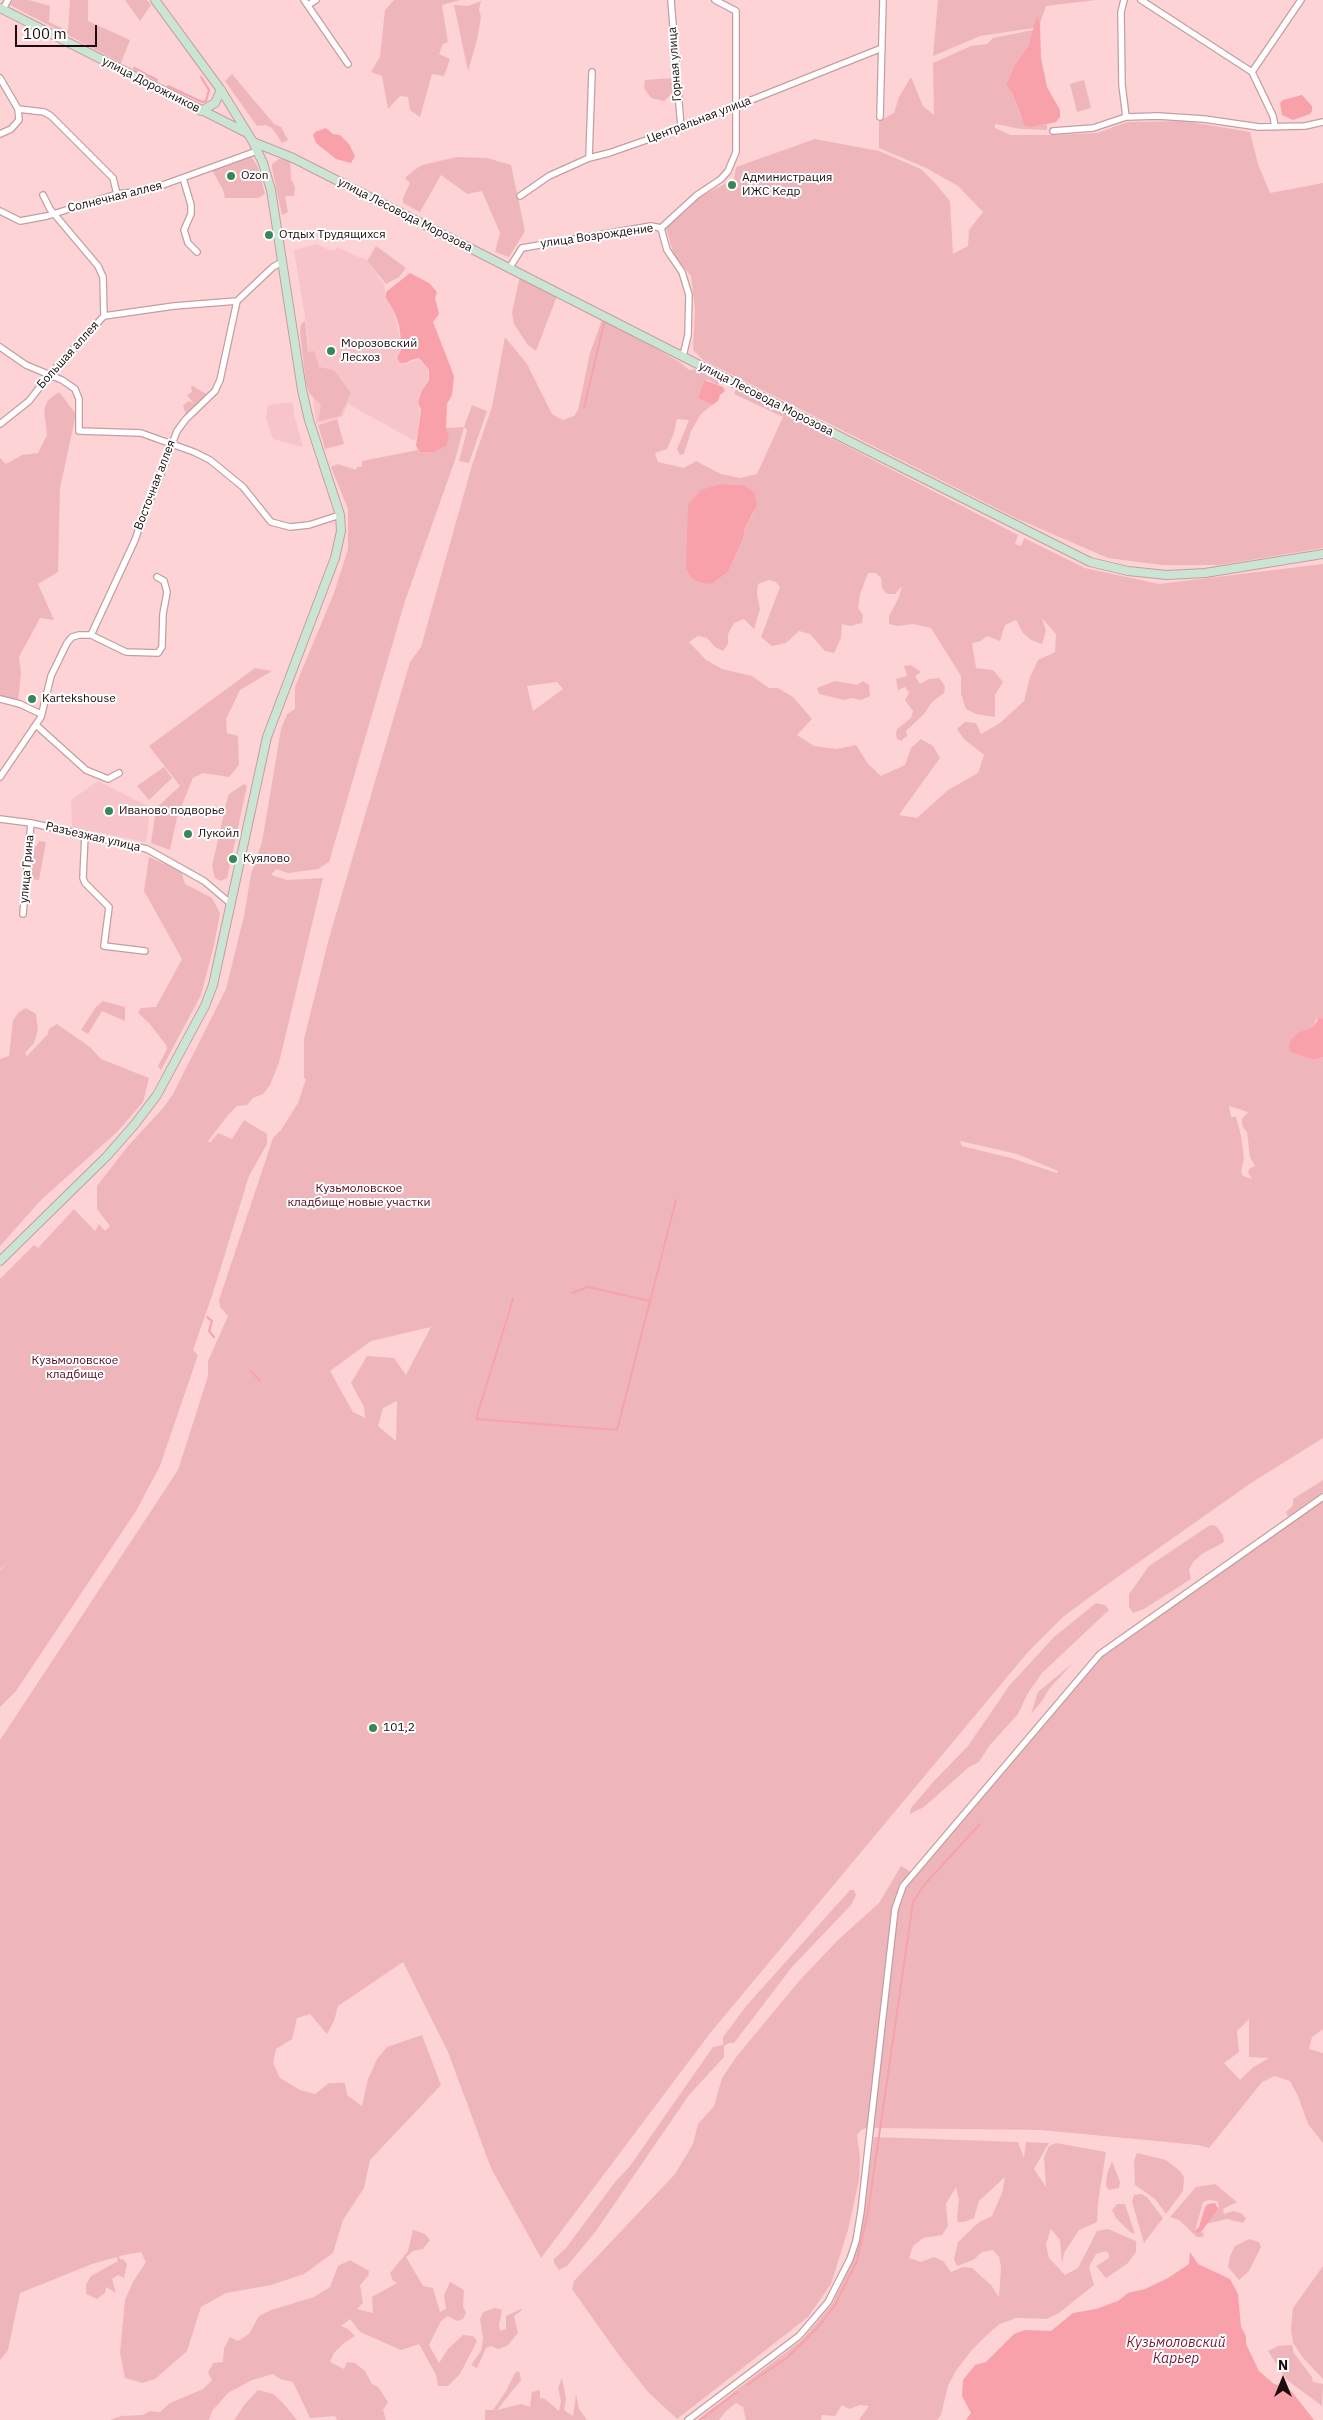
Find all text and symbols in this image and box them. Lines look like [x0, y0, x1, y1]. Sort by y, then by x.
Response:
scale bar [18, 15, 100, 47]
text: 100 m [23, 24, 67, 43]
street label: Горная улица [665, 26, 685, 102]
street label: улица Дорожников [100, 54, 202, 116]
street label: Центральная улица [645, 93, 753, 147]
place label: Ozon [241, 169, 268, 183]
marker: Ozon [225, 170, 237, 182]
place label: Администрация ИЖС Кедр [742, 171, 832, 199]
street label: улица Лесовода Морозова [335, 175, 475, 255]
street label: Солнечная аллея [66, 178, 164, 216]
marker: Администрация ИЖС Кедр [726, 179, 738, 191]
street label: улица Возрождение [540, 221, 654, 251]
place label: Отдых Трудящихся [279, 228, 386, 242]
marker: Отдых Трудящихся [263, 229, 275, 241]
street label: Большая аллея [34, 318, 102, 392]
place label: Морозовский Лесхоз [341, 337, 417, 365]
marker: Морозовский Лесхоз [325, 345, 337, 357]
street label: улица Лесовода Морозова [696, 359, 836, 439]
street label: Восточная аллея [131, 438, 179, 532]
place label: Kartekshouse [42, 692, 116, 706]
marker: Kartekshouse [26, 693, 38, 705]
place label: Иваново подворье [119, 804, 224, 818]
marker: Иваново подворье [103, 805, 115, 817]
street label: Разъезжая улица [44, 819, 142, 855]
place label: Лукойл [198, 827, 239, 841]
marker: Лукойл [182, 828, 194, 840]
street label: улица Грина [17, 834, 37, 904]
place label: Куялово [243, 852, 290, 866]
marker: Куялово [227, 853, 239, 865]
park label: Кузьмоловское кладбище новые участки [287, 1182, 431, 1210]
park label: Кузьмоловское кладбище [32, 1354, 118, 1382]
place label: 101,2 [383, 1721, 415, 1735]
marker: 101,2 [367, 1722, 379, 1734]
water label: Кузьмоловский Карьер [1126, 2335, 1226, 2368]
north arrow [1258, 2355, 1308, 2405]
text: N [1278, 2356, 1288, 2374]

